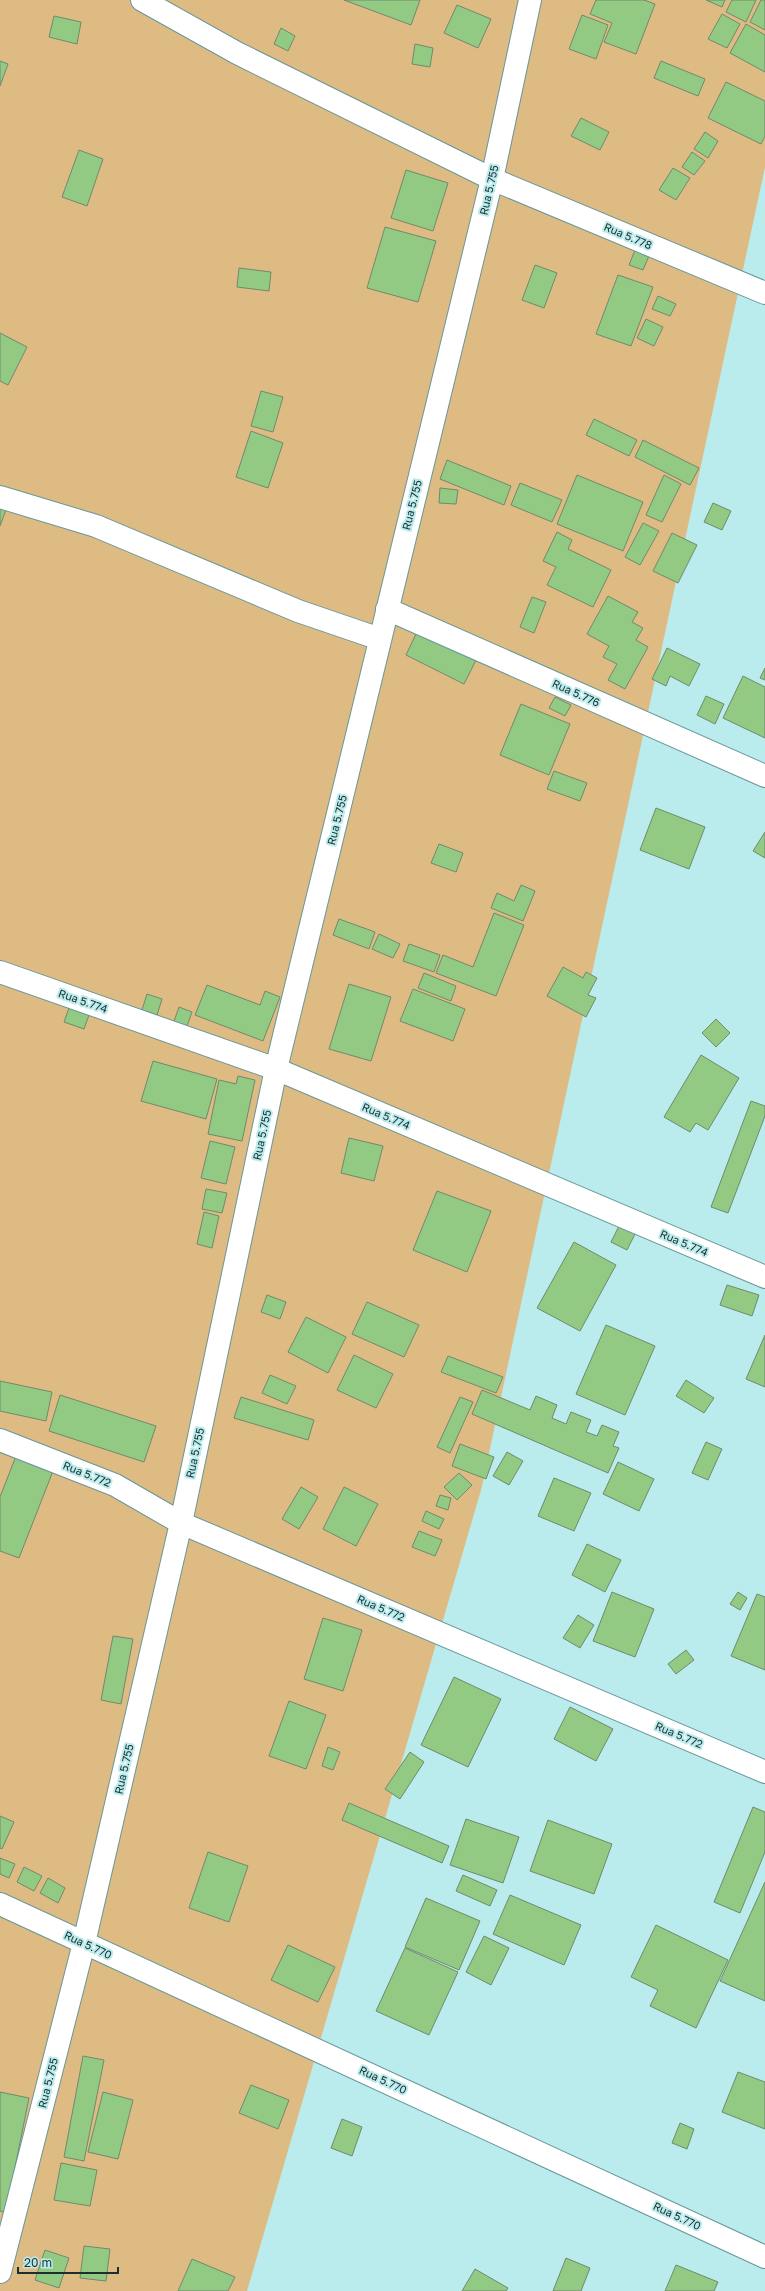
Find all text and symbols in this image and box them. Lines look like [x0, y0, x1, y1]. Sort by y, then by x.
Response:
street label: Rua 5.755 [476, 164, 501, 216]
street label: Rua 5.778 [602, 220, 654, 252]
street label: Rua 5.755 [399, 478, 424, 531]
street label: Rua 5.776 [550, 676, 602, 709]
street label: Rua 5.755 [324, 793, 349, 846]
street label: Rua 5.774 [57, 986, 110, 1015]
street label: Rua 5.774 [360, 1100, 412, 1132]
street label: Rua 5.755 [250, 1109, 273, 1161]
street label: Rua 5.774 [658, 1227, 710, 1259]
street label: Rua 5.755 [183, 1427, 206, 1479]
street label: Rua 5.772 [61, 1458, 113, 1489]
street label: Rua 5.772 [355, 1592, 407, 1623]
street label: Rua 5.772 [653, 1719, 705, 1750]
street label: Rua 5.755 [111, 1743, 136, 1795]
street label: Rua 5.770 [62, 1928, 114, 1961]
street label: Rua 5.755 [35, 2056, 60, 2109]
street label: Rua 5.770 [357, 2063, 409, 2096]
street label: Rua 5.770 [651, 2199, 703, 2232]
scale bar [18, 2249, 118, 2275]
text: 20 m [24, 2255, 52, 2270]

